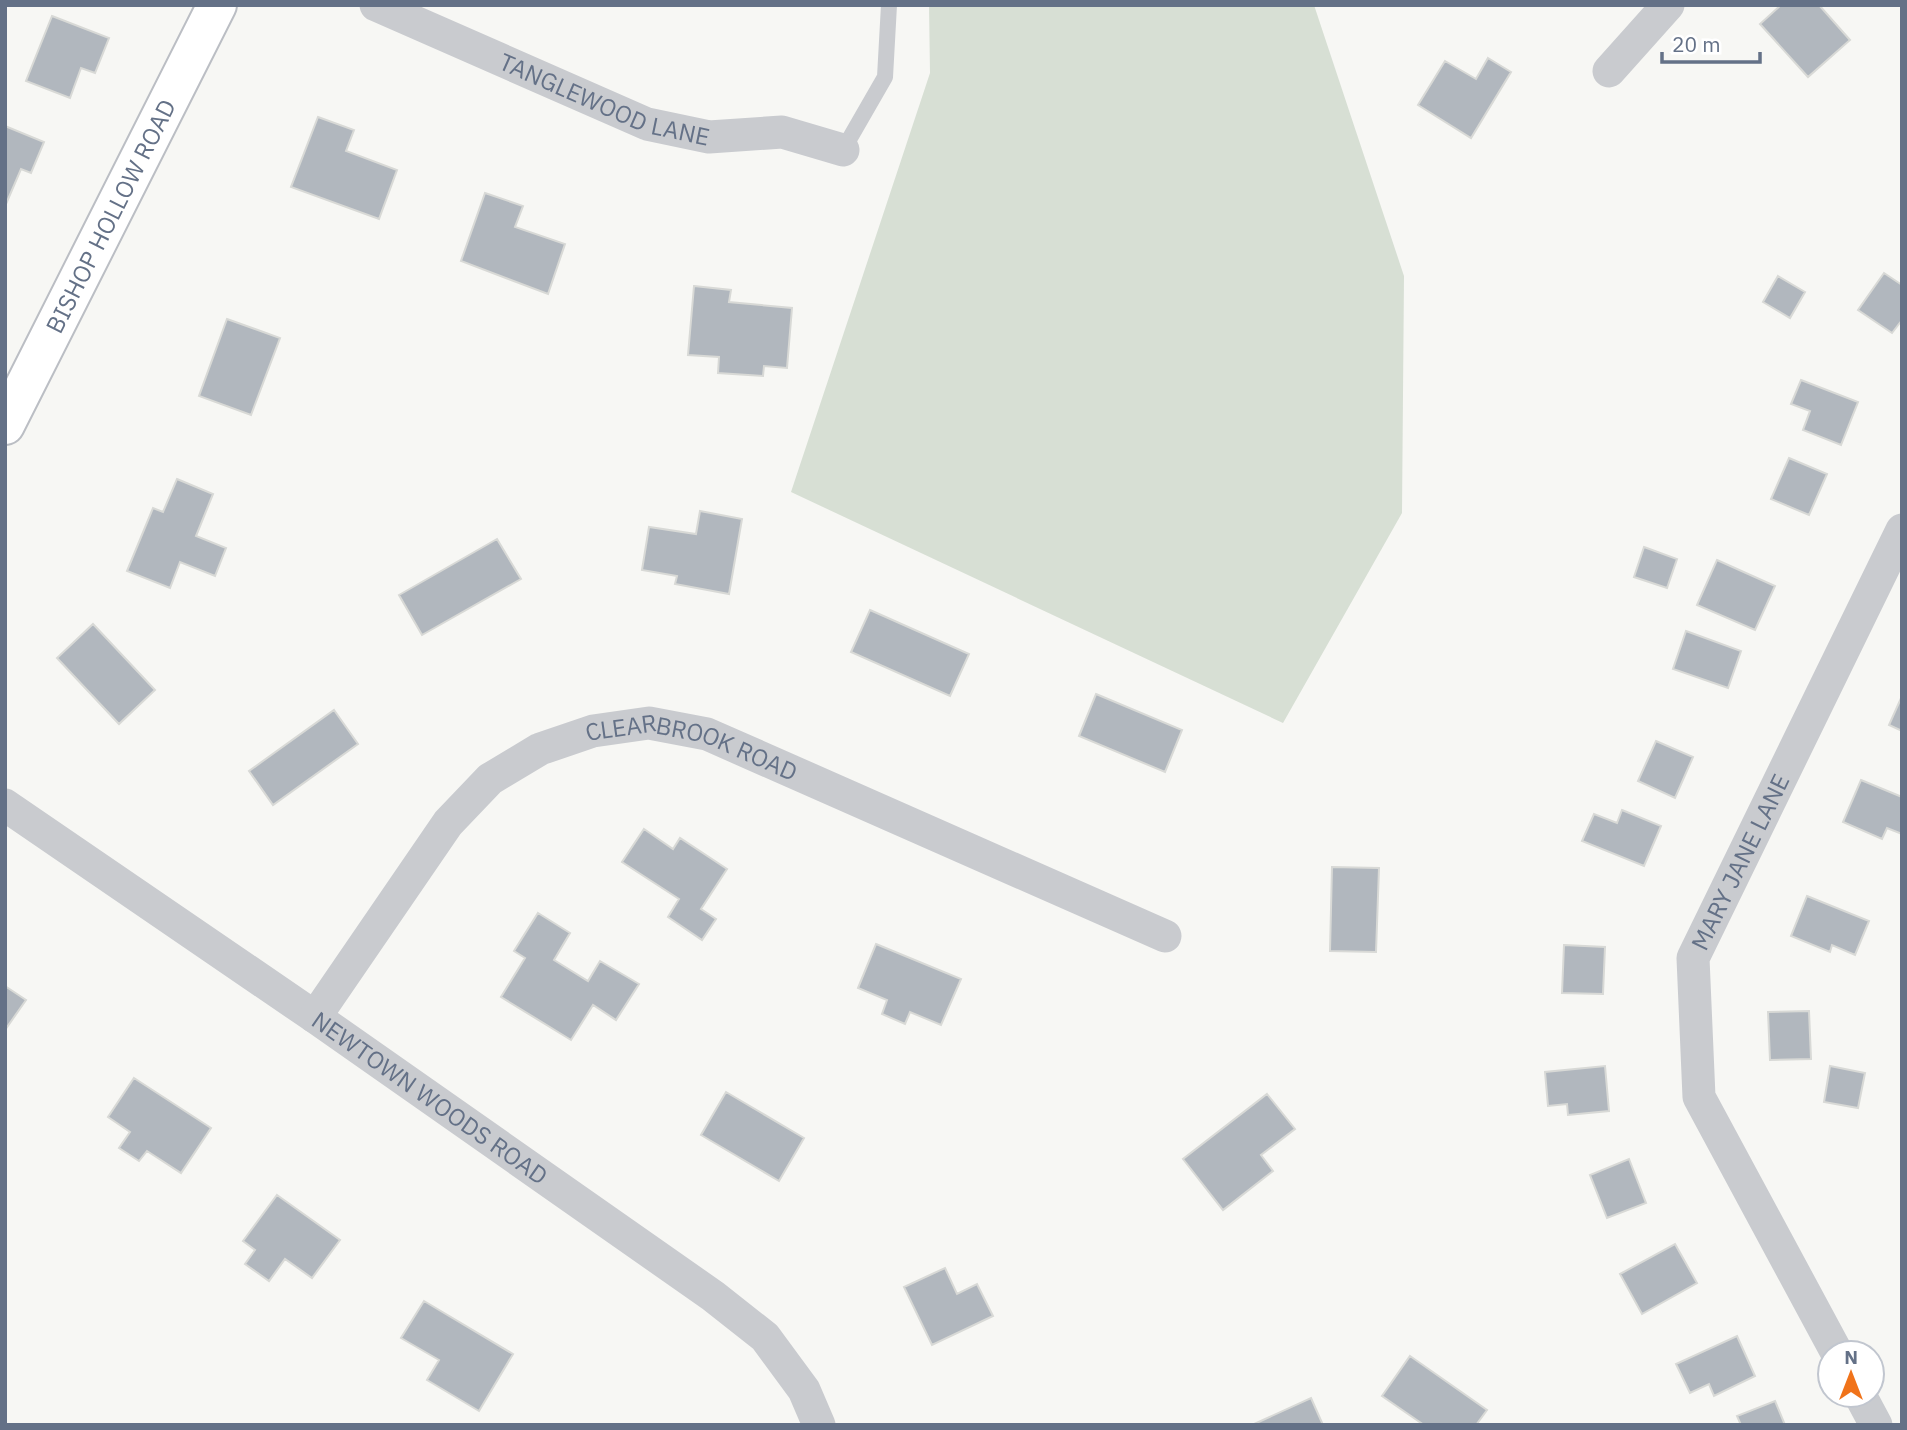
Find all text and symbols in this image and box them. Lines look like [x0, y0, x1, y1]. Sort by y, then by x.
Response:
scale bar [1662, 21, 1760, 65]
text: 20 m [1672, 30, 1721, 58]
street label: TANGLEWOOD LANE [494, 45, 713, 153]
street label: BISHOP HOLLOW ROAD [38, 94, 183, 339]
street label: CLEARBROOK ROAD [581, 706, 803, 788]
street label: MARY JANE LANE [1683, 768, 1797, 955]
street label: NEWTOWN WOODS ROAD [306, 1004, 554, 1191]
north arrow [1816, 1339, 1886, 1409]
text: N [1844, 1345, 1858, 1369]

